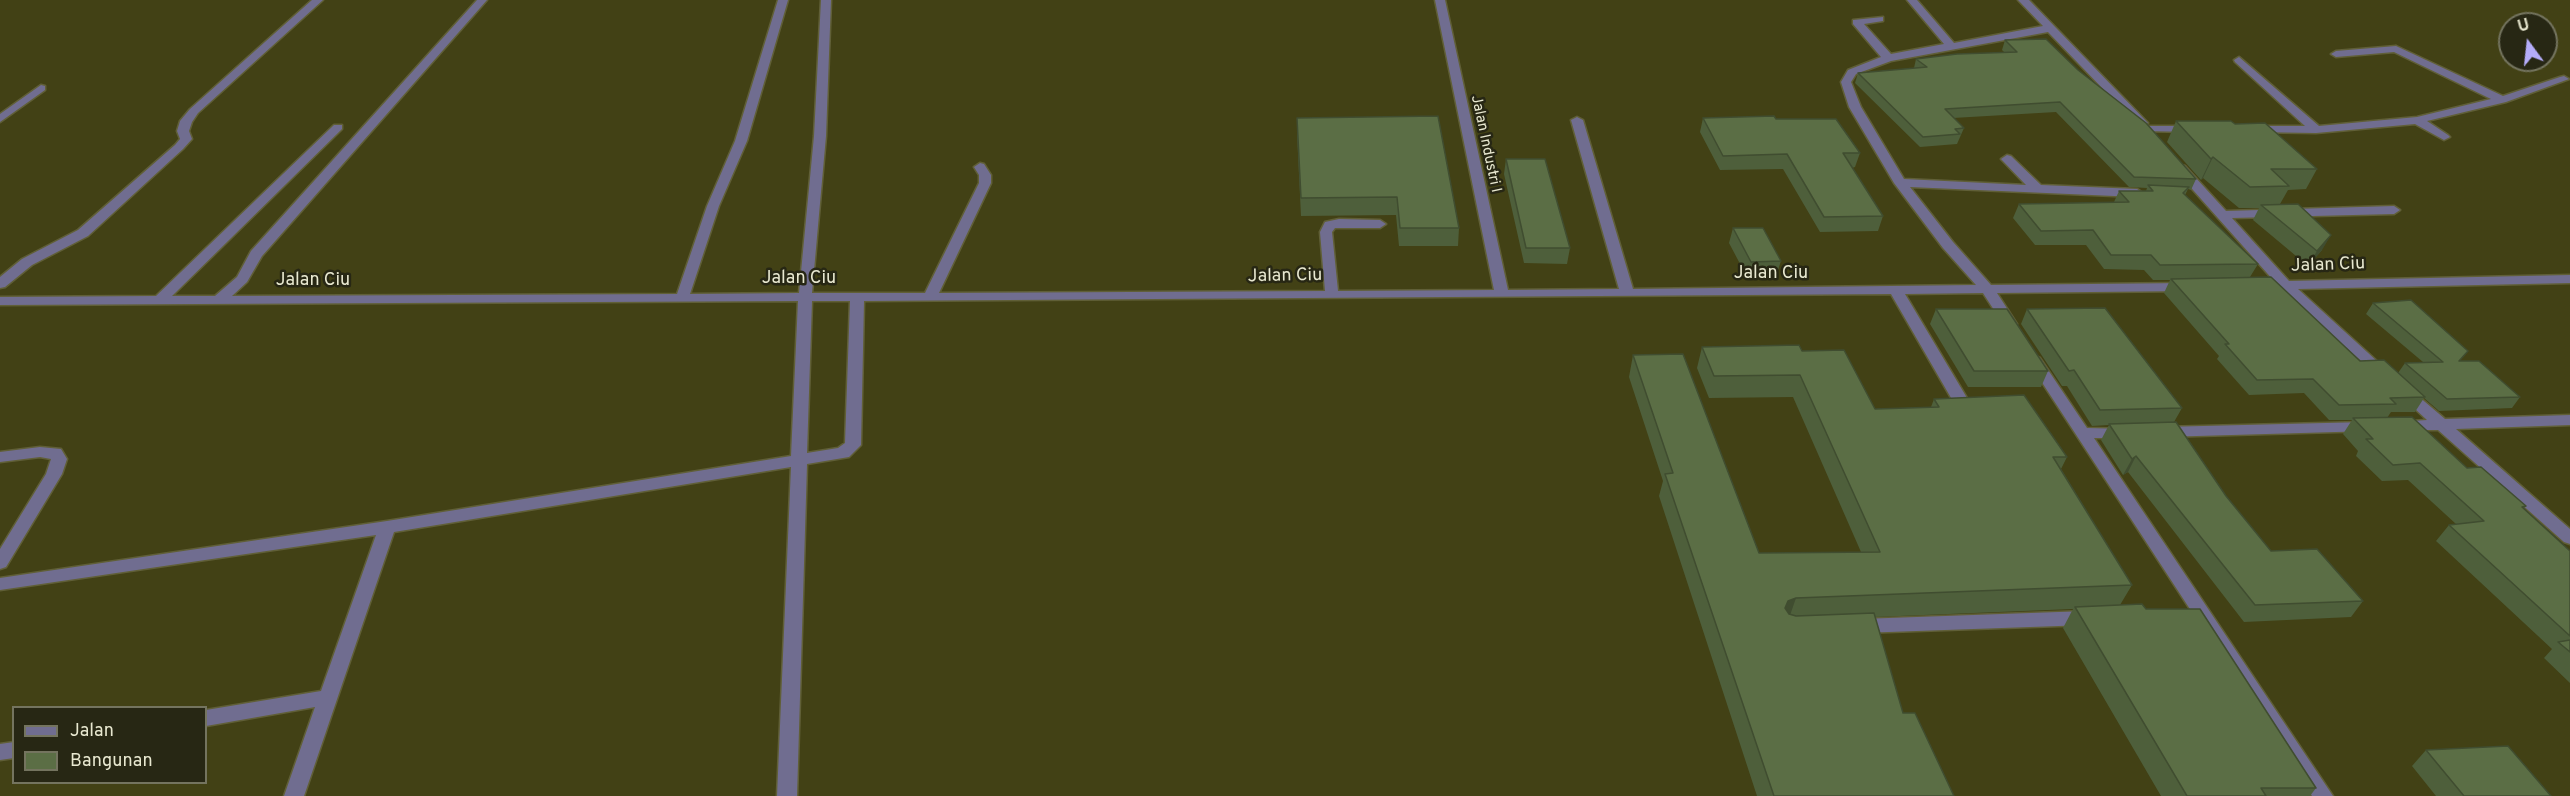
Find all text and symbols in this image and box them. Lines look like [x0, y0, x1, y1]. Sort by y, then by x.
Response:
north arrow [2498, 12, 2558, 72]
text: U [2516, 15, 2532, 38]
street label: Jalan Industri I [1466, 94, 1504, 194]
street label: Jalan Ciu [2290, 254, 2366, 278]
street label: Jalan Ciu [1734, 263, 1808, 285]
street label: Jalan Ciu [1248, 266, 1322, 288]
street label: Jalan Ciu [762, 268, 836, 290]
street label: Jalan Ciu [276, 270, 350, 292]
legend [12, 706, 207, 784]
text: Jalan [70, 720, 114, 743]
text: Bangunan [70, 750, 153, 773]

